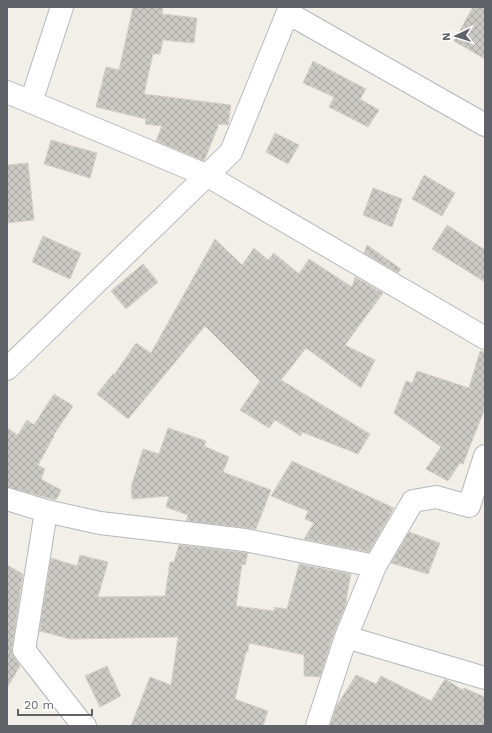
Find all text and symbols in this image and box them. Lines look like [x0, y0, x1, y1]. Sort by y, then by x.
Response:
north arrow [436, 16, 476, 56]
text: N [440, 32, 453, 41]
scale bar [18, 691, 92, 717]
text: 20 m [24, 698, 54, 712]

